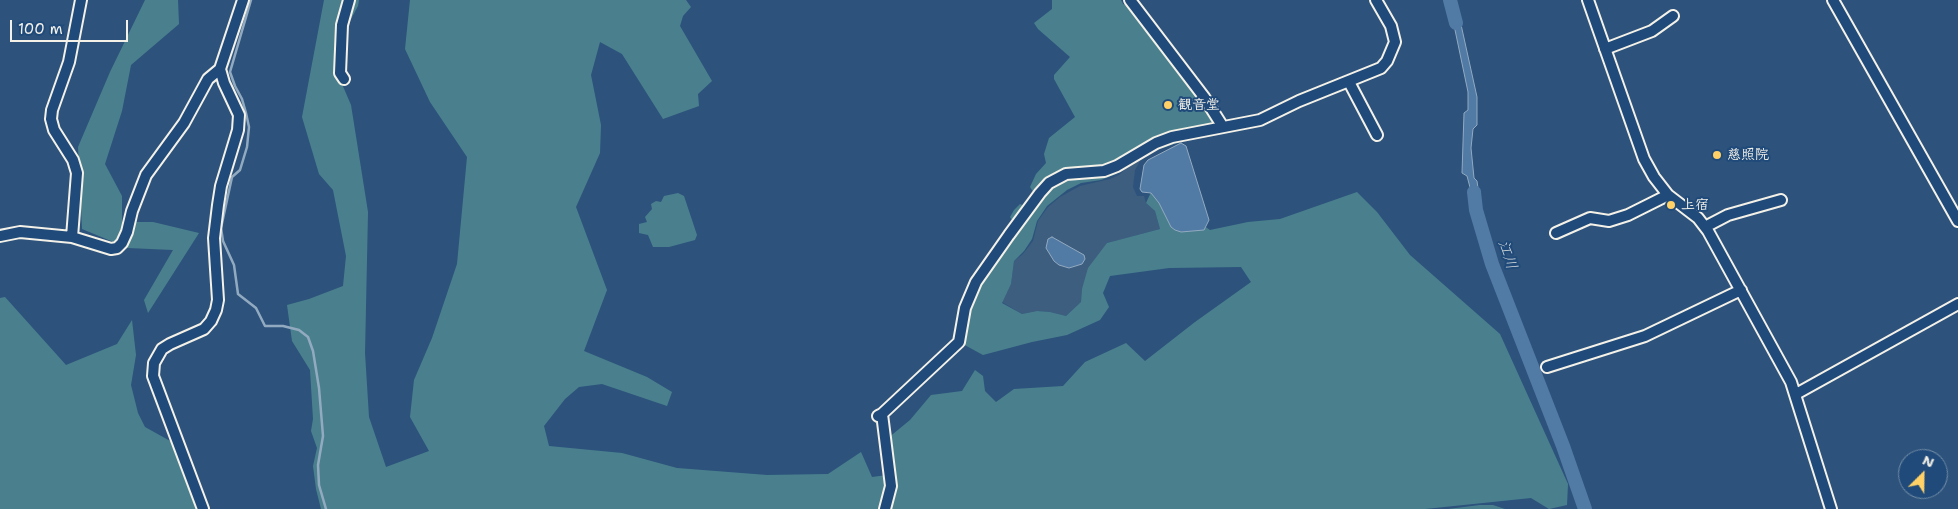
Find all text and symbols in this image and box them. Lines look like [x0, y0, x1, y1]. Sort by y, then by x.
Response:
scale bar [12, 10, 130, 42]
text: 100 m [18, 19, 63, 39]
place label: 観音堂 [1178, 97, 1220, 113]
marker: 観音堂 [1162, 99, 1174, 111]
place label: 慈照院 [1727, 147, 1769, 163]
marker: 慈照院 [1711, 149, 1723, 161]
place label: 上宿 [1681, 197, 1709, 213]
marker: 上宿 [1665, 199, 1677, 211]
water label: 江川 [1494, 238, 1520, 272]
north arrow [1898, 449, 1948, 499]
text: N [1920, 451, 1937, 472]

